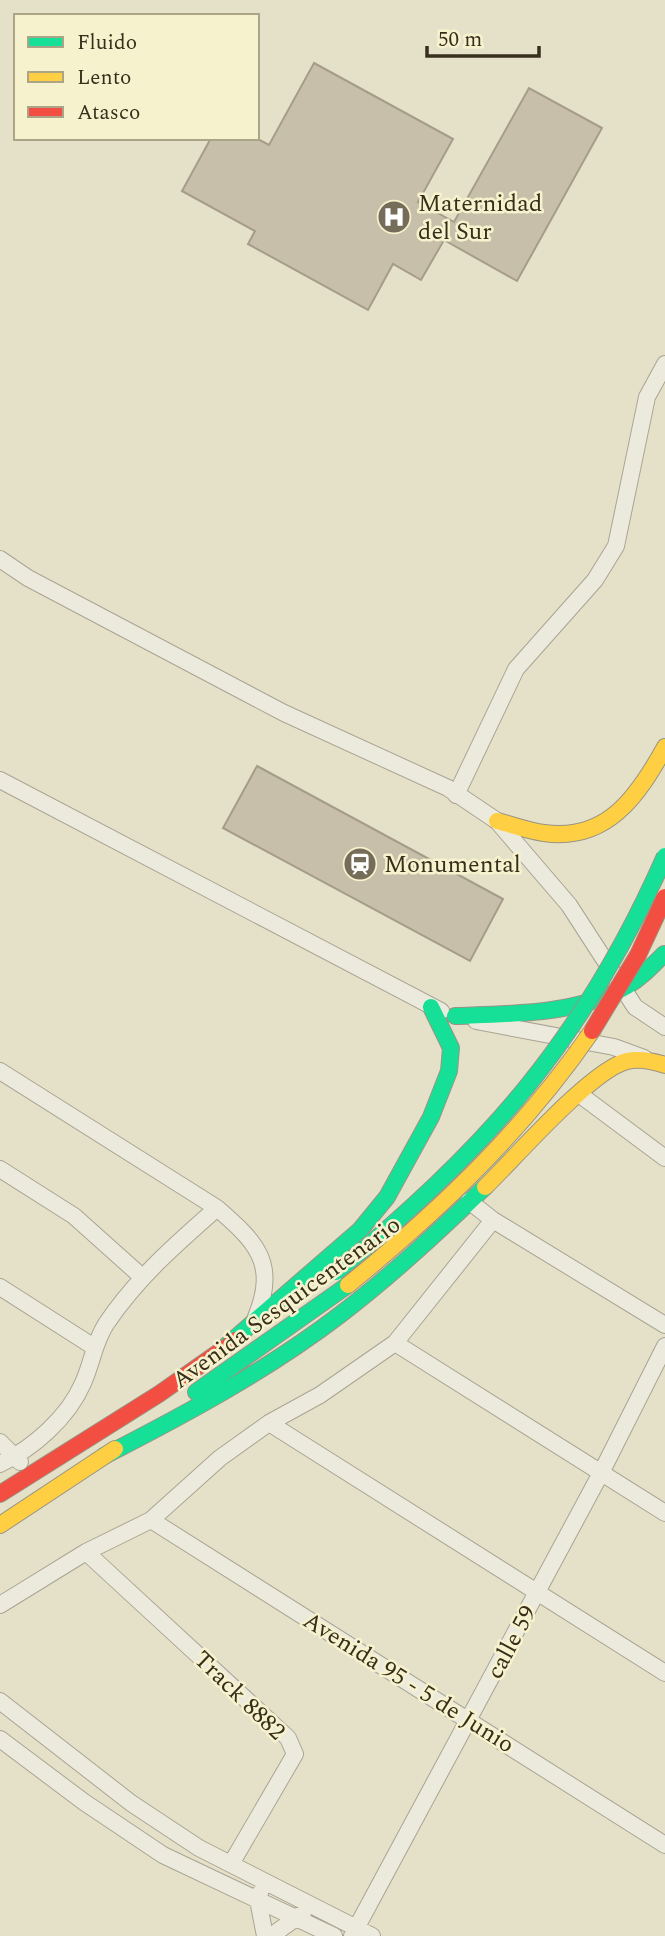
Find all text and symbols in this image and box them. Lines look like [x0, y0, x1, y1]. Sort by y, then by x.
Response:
legend [14, 14, 259, 140]
scale bar [427, 14, 539, 58]
text: 50 m [438, 24, 482, 56]
text: Fluido [77, 27, 137, 59]
text: Lento [77, 62, 131, 94]
text: Atasco [77, 97, 140, 129]
place label: Maternidad del Sur [418, 186, 542, 250]
hospital icon: Maternidad del Sur [375, 198, 413, 236]
station icon: Monumental [341, 845, 379, 883]
place label: Monumental [384, 847, 521, 883]
street label: Avenida Sesquicentenario [165, 1207, 408, 1398]
street label: calle 59 [477, 1599, 546, 1686]
street label: Avenida 95 - 5 de Junio [296, 1603, 521, 1763]
street label: Track 8882 [185, 1643, 293, 1749]

